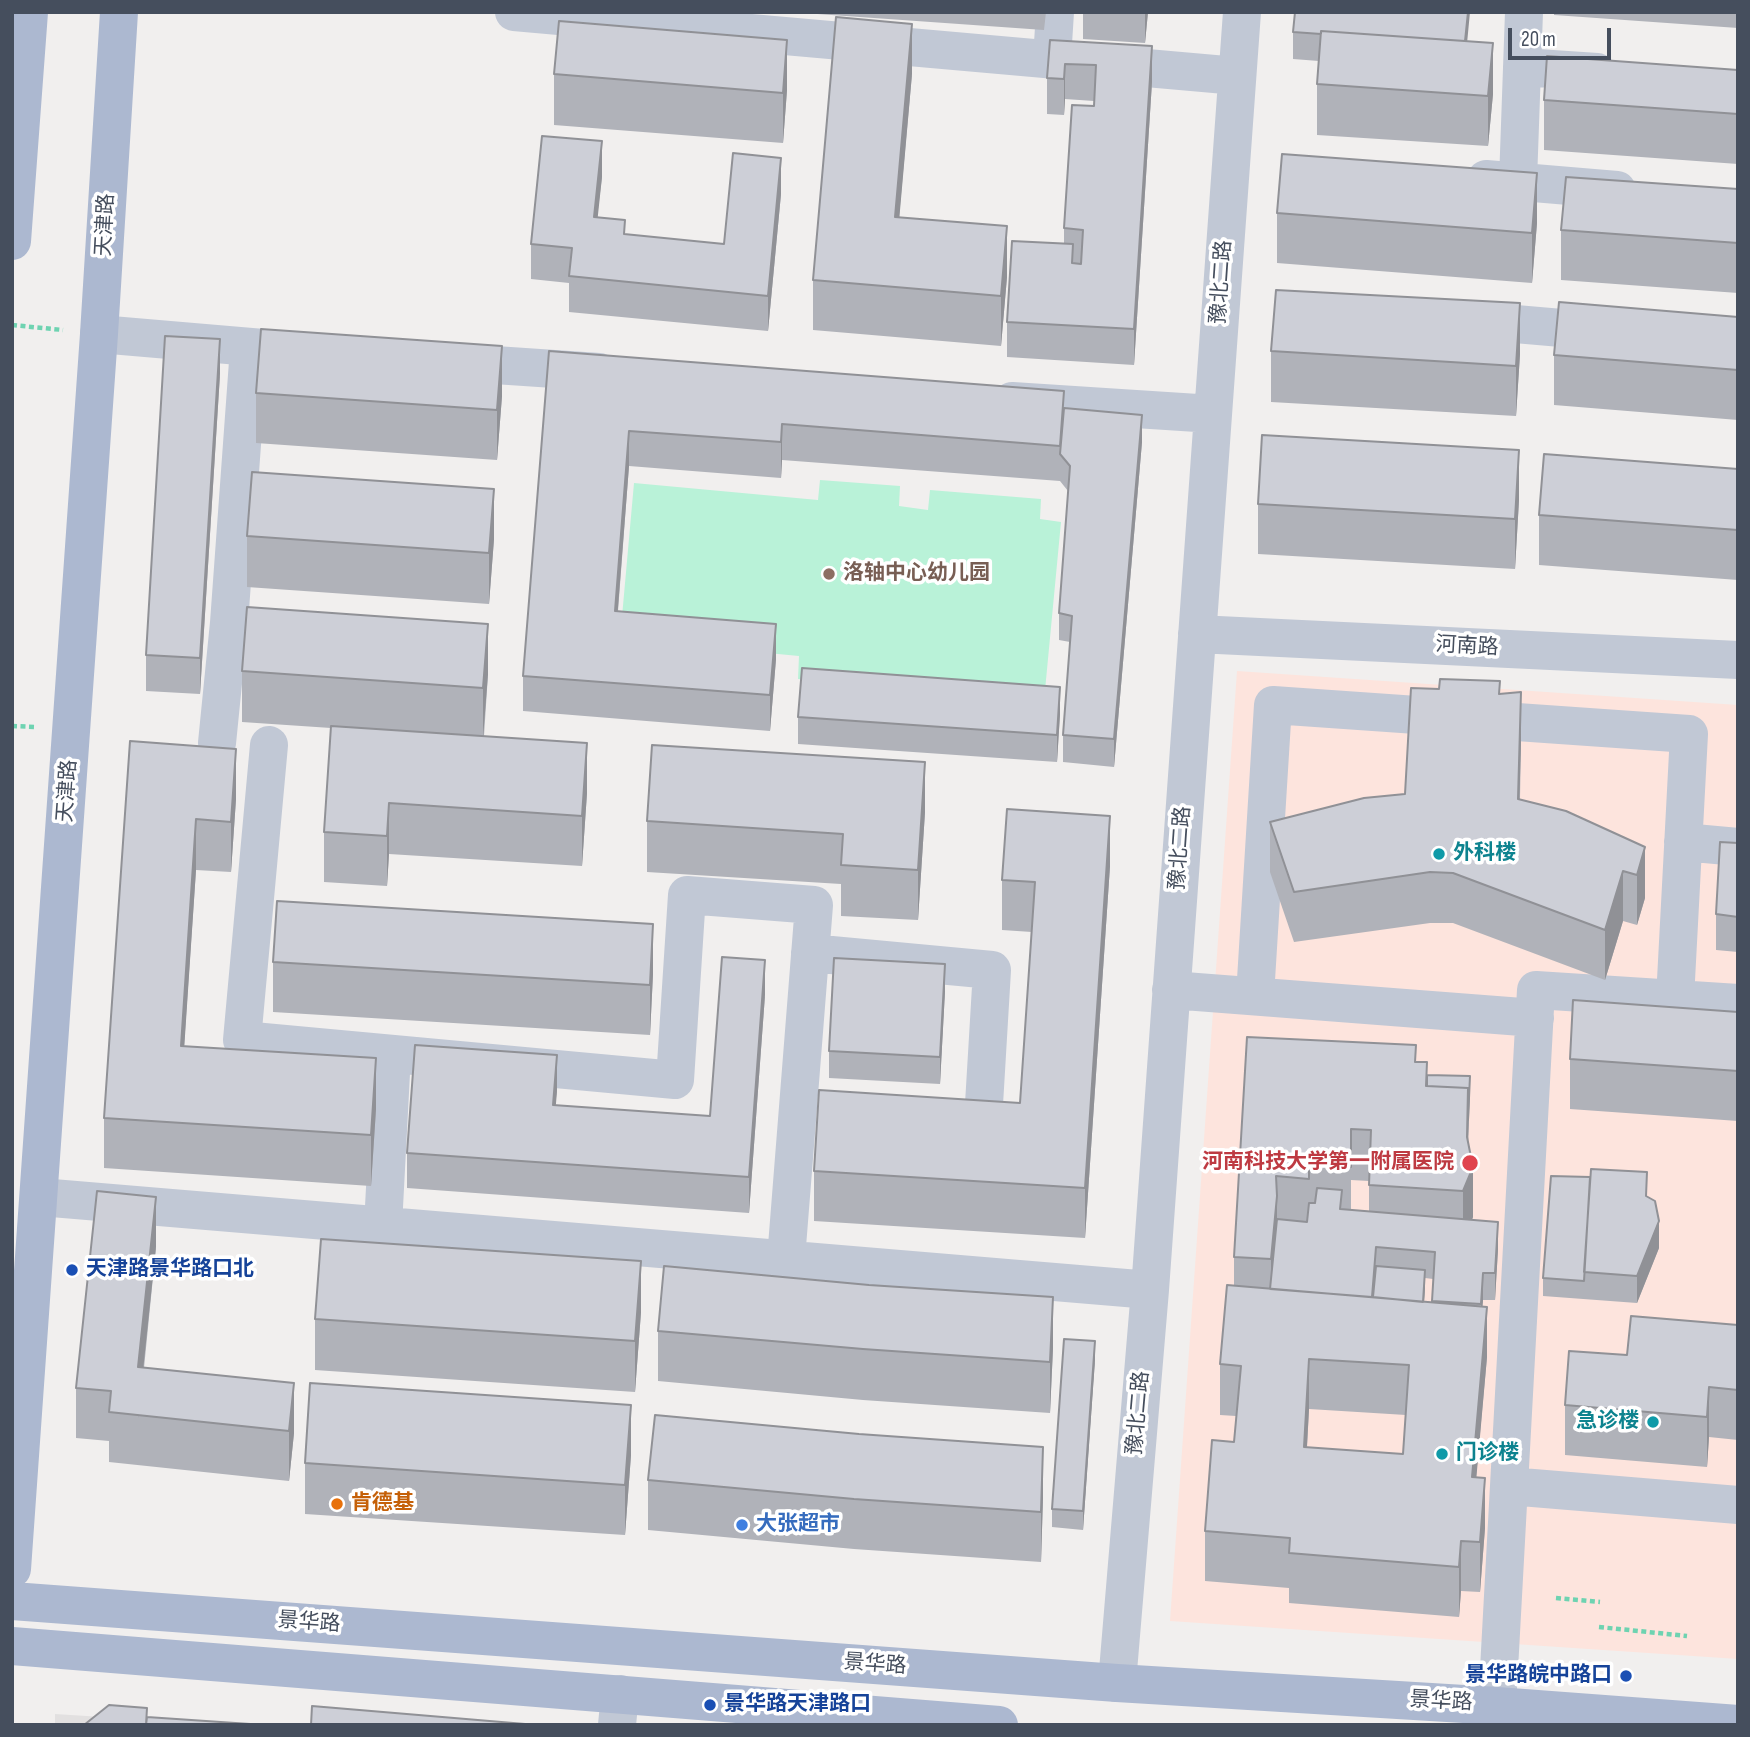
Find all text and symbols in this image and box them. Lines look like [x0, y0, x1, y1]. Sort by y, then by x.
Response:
scale bar [1512, 14, 1615, 58]
text: 20 m [1521, 27, 1556, 52]
street label: 天津路 [92, 193, 120, 257]
street label: 豫北二路 [1207, 239, 1237, 325]
place label: 洛轴中心幼儿园 [843, 561, 990, 587]
marker: 洛轴中心幼儿园 [821, 566, 837, 582]
street label: 河南路 [1435, 633, 1499, 661]
street label: 天津路 [53, 759, 83, 823]
street label: 豫北二路 [1166, 805, 1196, 891]
place label: 外科楼 [1453, 841, 1516, 867]
marker: 外科楼 [1431, 846, 1447, 862]
place label: 河南科技大学第一附属医院 [1202, 1150, 1454, 1176]
marker: 河南科技大学第一附属医院 [1460, 1153, 1480, 1173]
place label: 天津路景华路口北 [86, 1257, 254, 1283]
marker: 天津路景华路口北 [64, 1262, 80, 1278]
street label: 豫北二路 [1123, 1370, 1155, 1456]
place label: 急诊楼 [1576, 1409, 1639, 1435]
marker: 急诊楼 [1645, 1414, 1661, 1430]
place label: 门诊楼 [1456, 1441, 1519, 1467]
marker: 门诊楼 [1434, 1446, 1450, 1462]
place label: 肯德基 [351, 1491, 414, 1517]
marker: 肯德基 [329, 1496, 345, 1512]
place label: 大张超市 [756, 1512, 840, 1538]
marker: 大张超市 [734, 1517, 750, 1533]
street label: 景华路 [277, 1608, 341, 1638]
street label: 景华路 [843, 1650, 907, 1680]
place label: 景华路皖中路口 [1465, 1663, 1612, 1689]
marker: 景华路皖中路口 [1618, 1668, 1634, 1684]
street label: 景华路 [1409, 1688, 1473, 1716]
place label: 景华路天津路口 [724, 1692, 871, 1718]
marker: 景华路天津路口 [702, 1697, 718, 1713]

